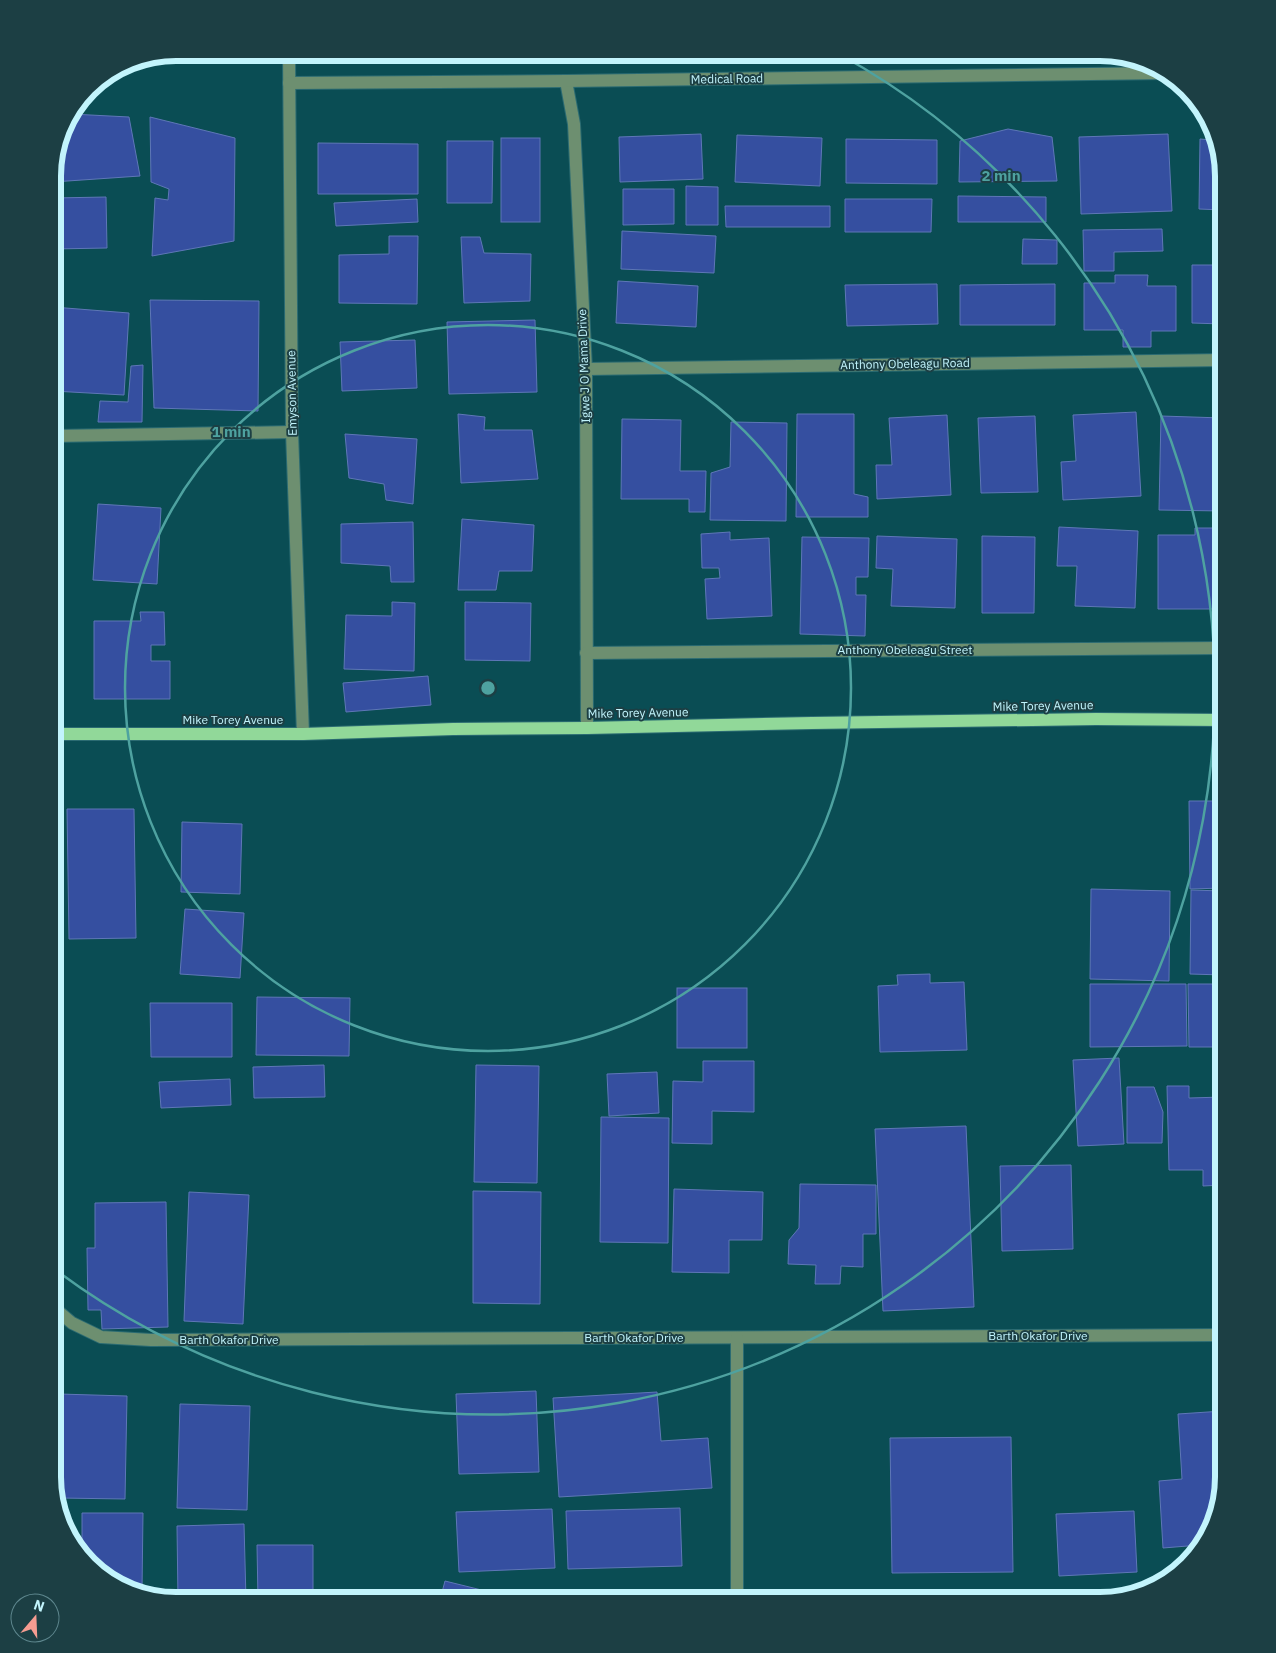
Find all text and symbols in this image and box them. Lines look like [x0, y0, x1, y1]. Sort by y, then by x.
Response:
street label: Medical Road [691, 70, 763, 87]
text: 2 min [981, 166, 1021, 185]
street label: Igwe J O Mama Drive [574, 309, 593, 423]
street label: Emyson Avenue [283, 350, 300, 436]
street label: Anthony Obeleagu Road [840, 355, 970, 372]
text: 1 min [211, 422, 251, 441]
street label: Anthony Obeleagu Street [838, 642, 972, 657]
centre of rings [479, 679, 497, 697]
street label: Mike Torey Avenue [992, 697, 1094, 714]
street label: Mike Torey Avenue [587, 704, 689, 721]
street label: Mike Torey Avenue [183, 712, 284, 727]
street label: Barth Okafor Drive [988, 1328, 1088, 1343]
street label: Barth Okafor Drive [584, 1330, 684, 1345]
street label: Barth Okafor Drive [179, 1332, 279, 1347]
north arrow [10, 1593, 60, 1643]
text: N [32, 1596, 47, 1616]

